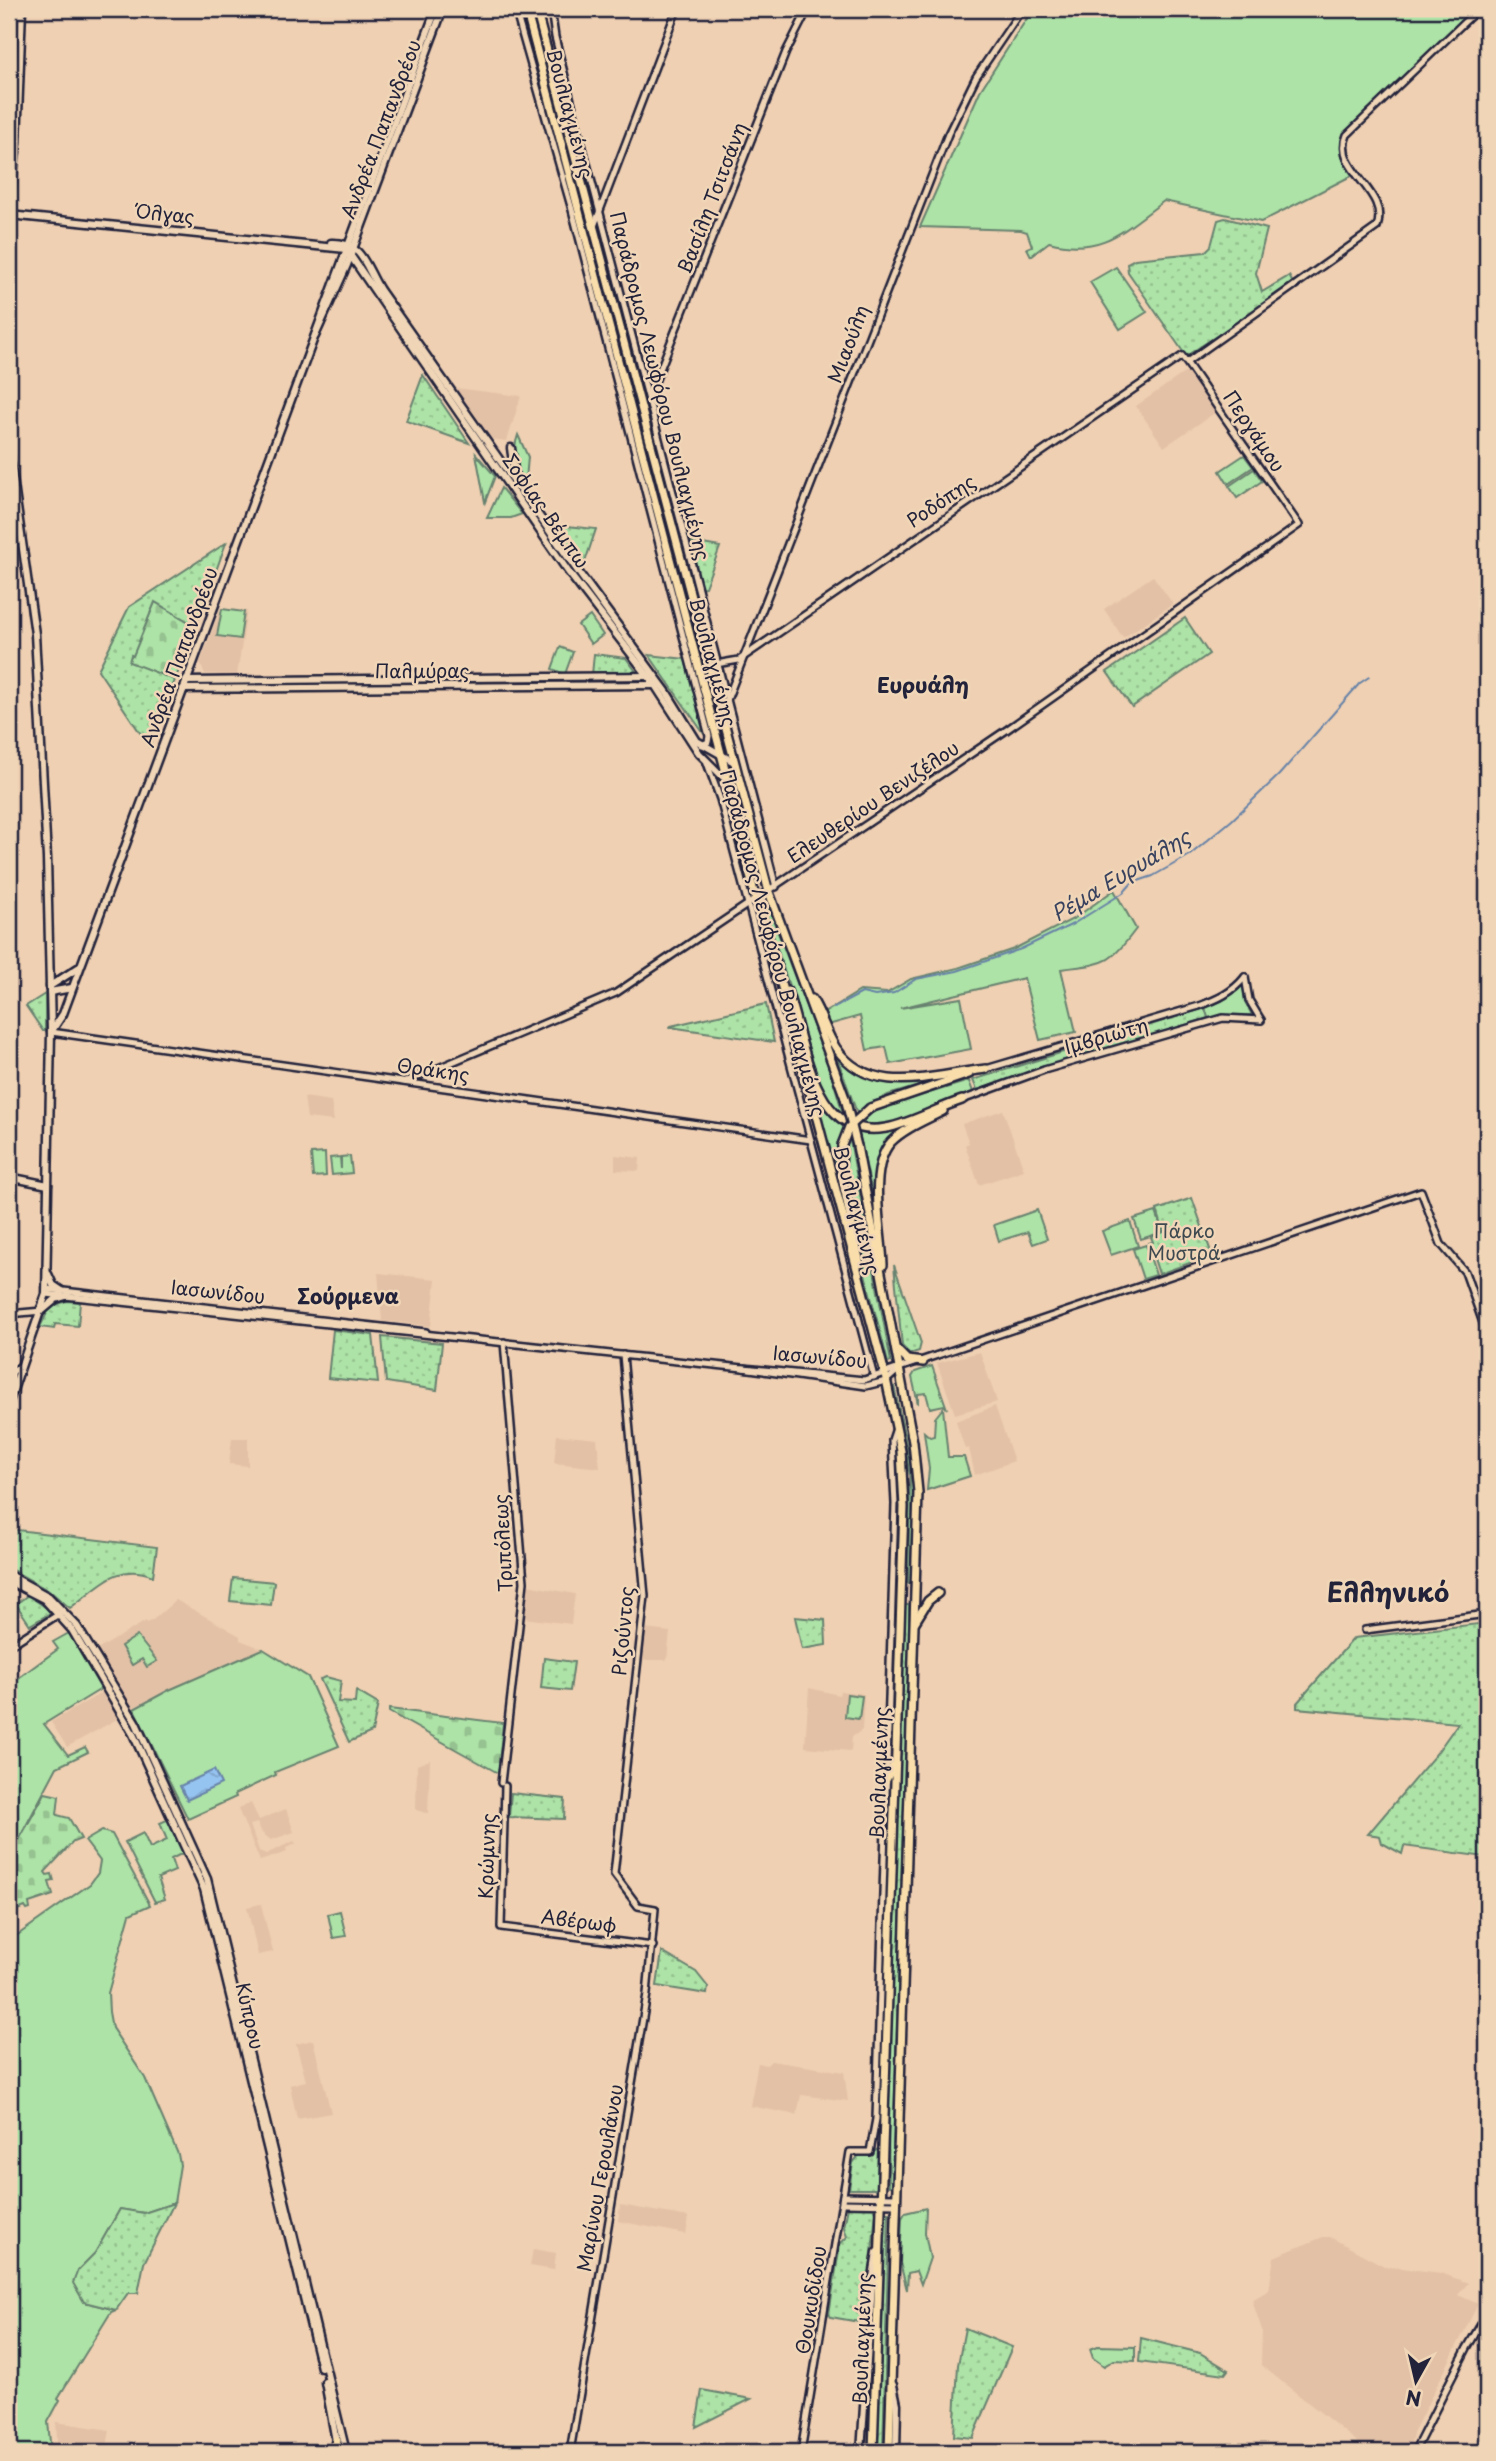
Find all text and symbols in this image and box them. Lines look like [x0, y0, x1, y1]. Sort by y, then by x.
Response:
street label: Ανδρέα Παπανδρέου [333, 35, 427, 222]
street label: Βουλιαγμένης [540, 45, 602, 181]
street label: Βασίλη Τσιτσάνη [669, 118, 753, 277]
street label: Όλγας [132, 196, 196, 230]
street label: Παράδρομος Λεωφόρου Βουλιαγμένης [604, 209, 718, 563]
street label: Μιαούλη [819, 301, 875, 387]
street label: Περγάμου [1217, 384, 1293, 477]
street label: Σοφίας Βέμπω [497, 447, 597, 573]
street label: Ροδόπης [900, 467, 981, 533]
street label: Ανδρέα Παπανδρέου [133, 563, 224, 750]
street label: Βουλιαγμένης [683, 594, 745, 730]
street label: Παλμύρας [375, 656, 469, 684]
district label: Ευρυάλη [877, 668, 969, 700]
street label: Ελευθερίου Βενιζέλου [781, 733, 964, 869]
street label: Παράδρομος Λεωφόρου Βουλιαγμένης [714, 766, 834, 1120]
water label: Ρέμα Ευρυάλης [1044, 819, 1198, 929]
street label: Ιμβριώτη [1061, 1010, 1151, 1060]
street label: Θράκης [395, 1050, 471, 1088]
street label: Βουλιαγμένης [827, 1142, 889, 1278]
park label: Πάρκο Μυστρά [1148, 1216, 1221, 1266]
street label: Ιασωνίδου [170, 1272, 267, 1310]
district label: Σούρμενα [297, 1279, 400, 1311]
street label: Ιασωνίδου [772, 1338, 868, 1374]
street label: Τριπόλεως [485, 1494, 519, 1593]
district label: Ελληνικό [1327, 1572, 1449, 1611]
street label: Ριζούντος [604, 1585, 640, 1677]
street label: Βουλιαγμένης [862, 1706, 894, 1840]
street label: Κρώμνης [471, 1812, 501, 1899]
street label: Αβέρωφ [540, 1901, 619, 1939]
street label: Κύπρου [230, 1980, 272, 2052]
street label: Μαρίνου Γερουλάνου [569, 2082, 629, 2274]
street label: Θουκυδίδου [788, 2244, 832, 2356]
street label: Βουλιαγμένης [845, 2272, 877, 2406]
north arrow [1380, 2346, 1450, 2416]
text: N [1404, 2384, 1423, 2414]

